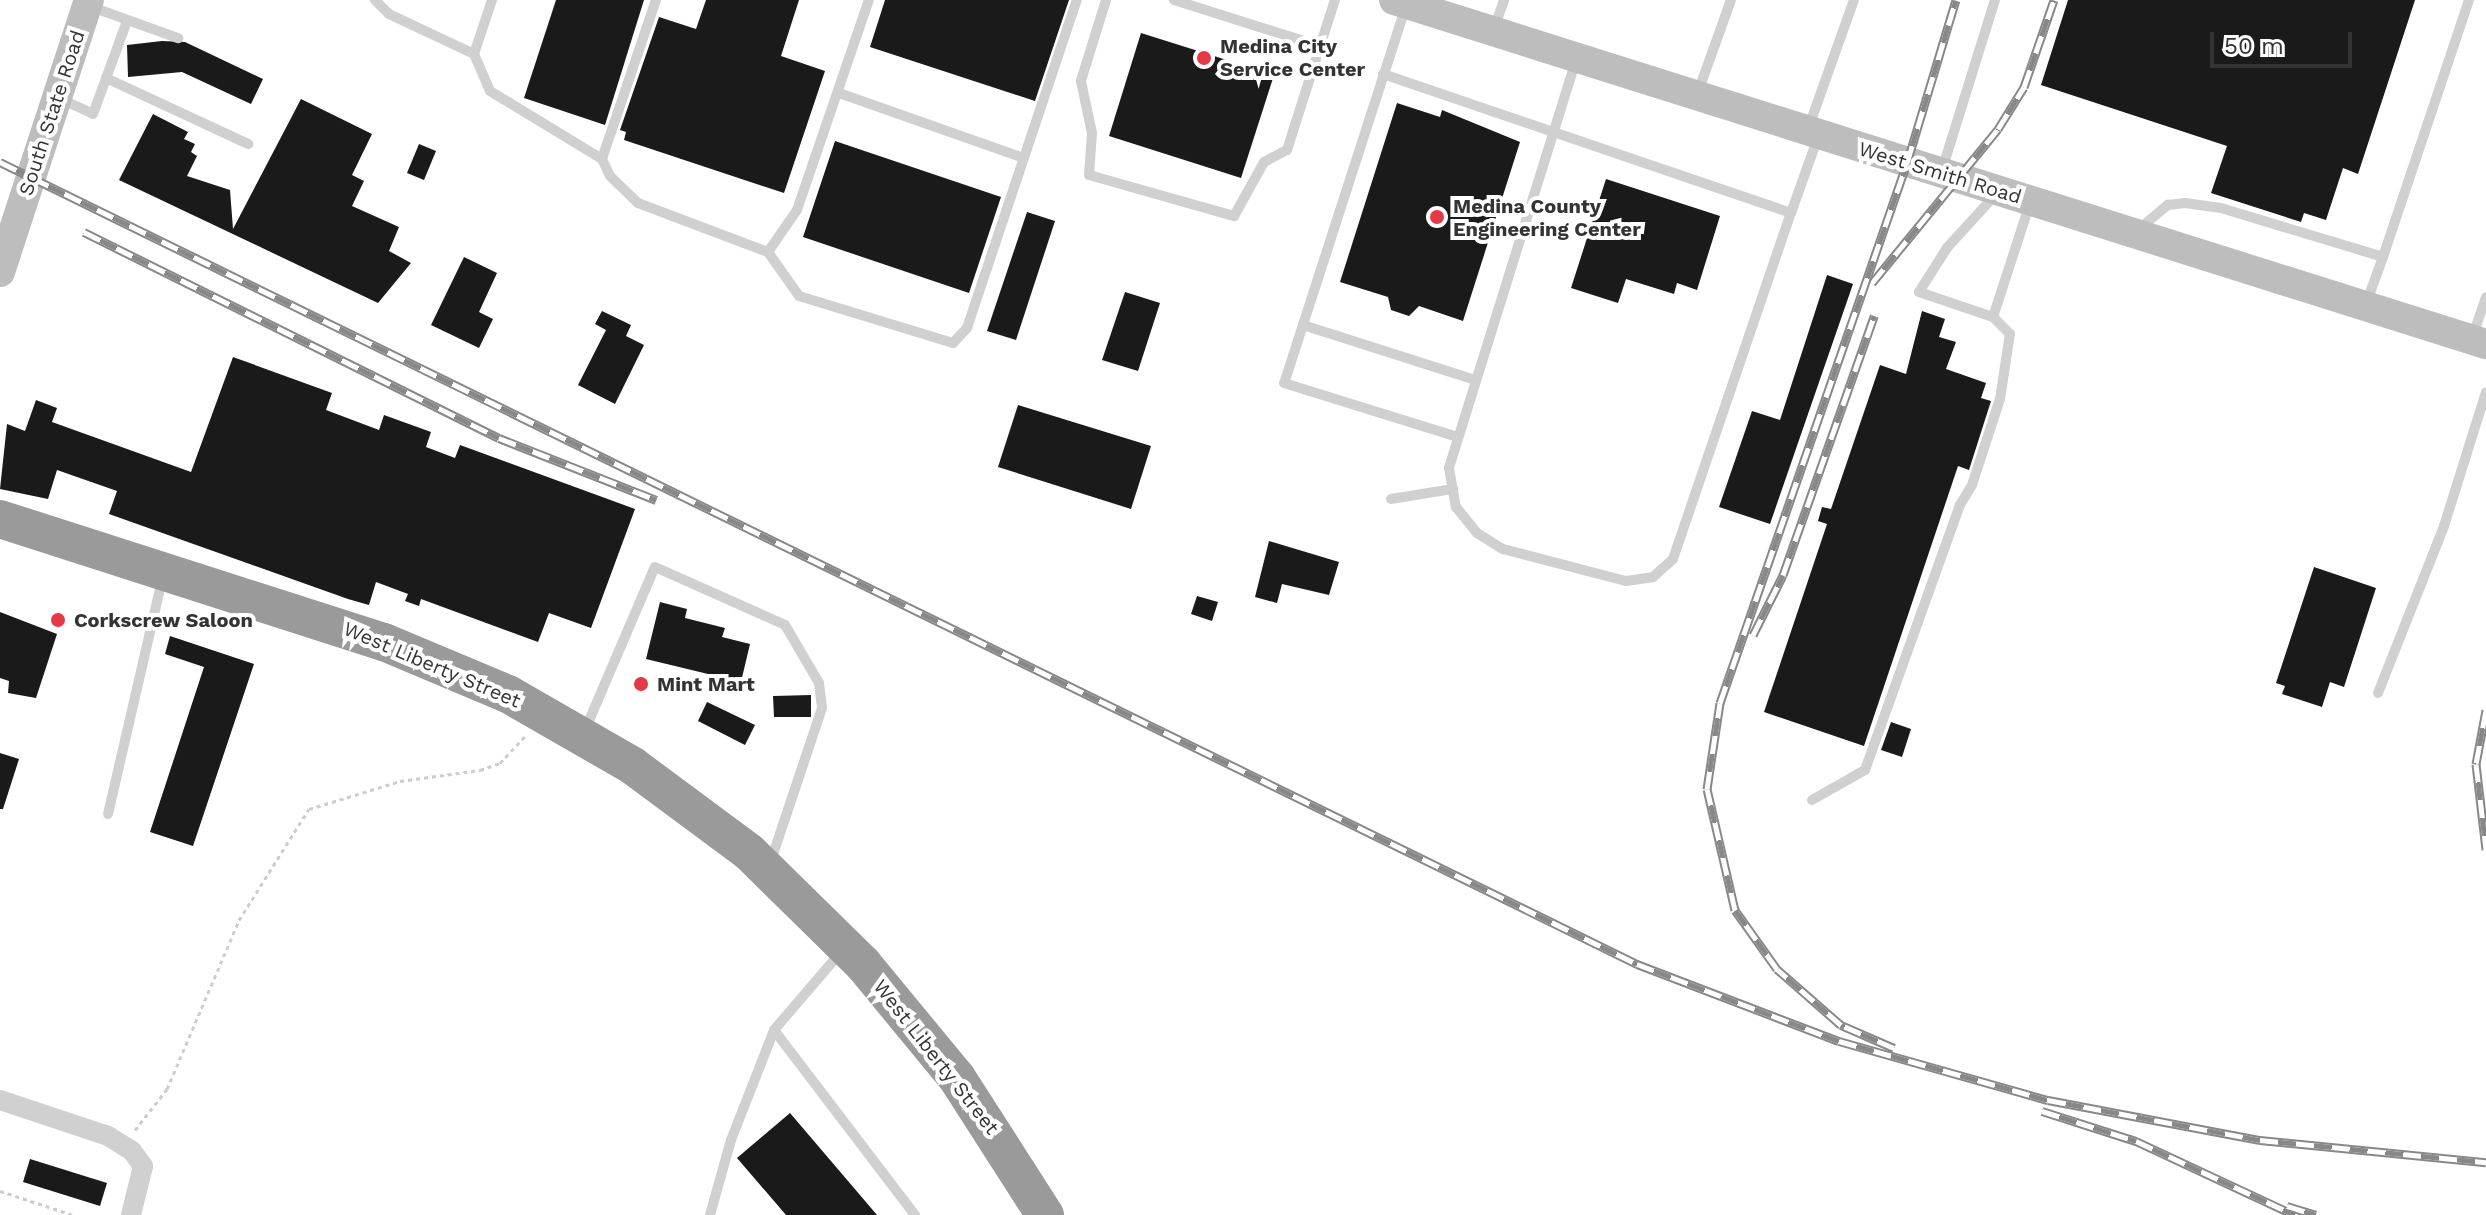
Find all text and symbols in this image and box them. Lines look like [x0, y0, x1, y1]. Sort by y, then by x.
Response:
scale bar [2214, 16, 2356, 66]
street label: South State Road [14, 27, 90, 199]
text: 50 m [2224, 32, 2284, 60]
place label: Medina City Service Center [1220, 34, 1365, 81]
marker: Medina City Service Center [1195, 49, 1213, 67]
street label: West Smith Road [1856, 137, 2024, 209]
place label: Medina County Engineering Center [1453, 194, 1641, 241]
marker: Medina County Engineering Center [1428, 208, 1446, 226]
place label: Corkscrew Saloon [74, 608, 253, 632]
marker: Corkscrew Saloon [49, 611, 67, 629]
street label: West Liberty Street [340, 617, 524, 713]
place label: Mint Mart [657, 672, 755, 696]
marker: Mint Mart [632, 675, 650, 693]
street label: West Liberty Street [868, 975, 1004, 1139]

